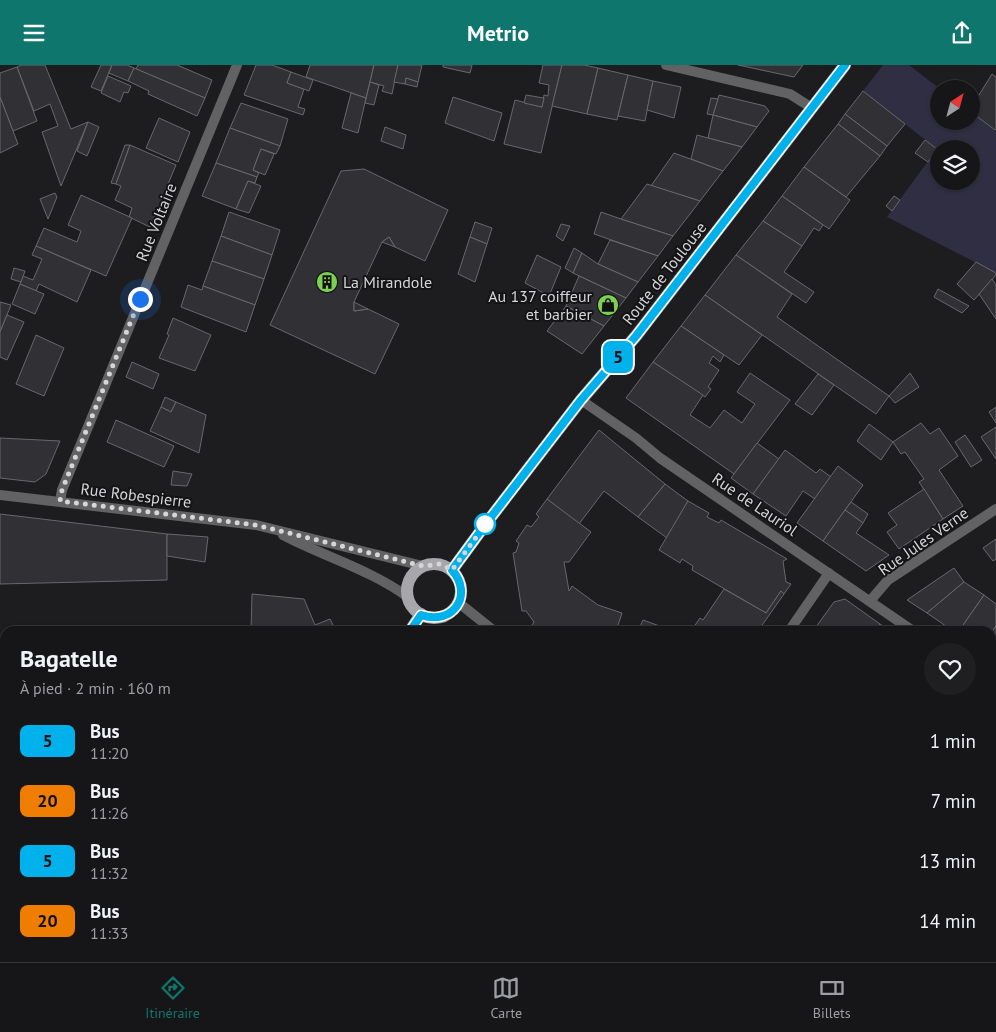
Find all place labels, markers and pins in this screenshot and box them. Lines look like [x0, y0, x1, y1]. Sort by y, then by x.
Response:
building icon: La Mirandole [315, 270, 339, 294]
place label: La Mirandole [343, 272, 432, 292]
place label: Au 137 coiffeur et barbier [488, 286, 593, 324]
shop icon: Au 137 coiffeur et barbier [596, 293, 620, 317]
unlabelled marker [474, 513, 496, 535]

